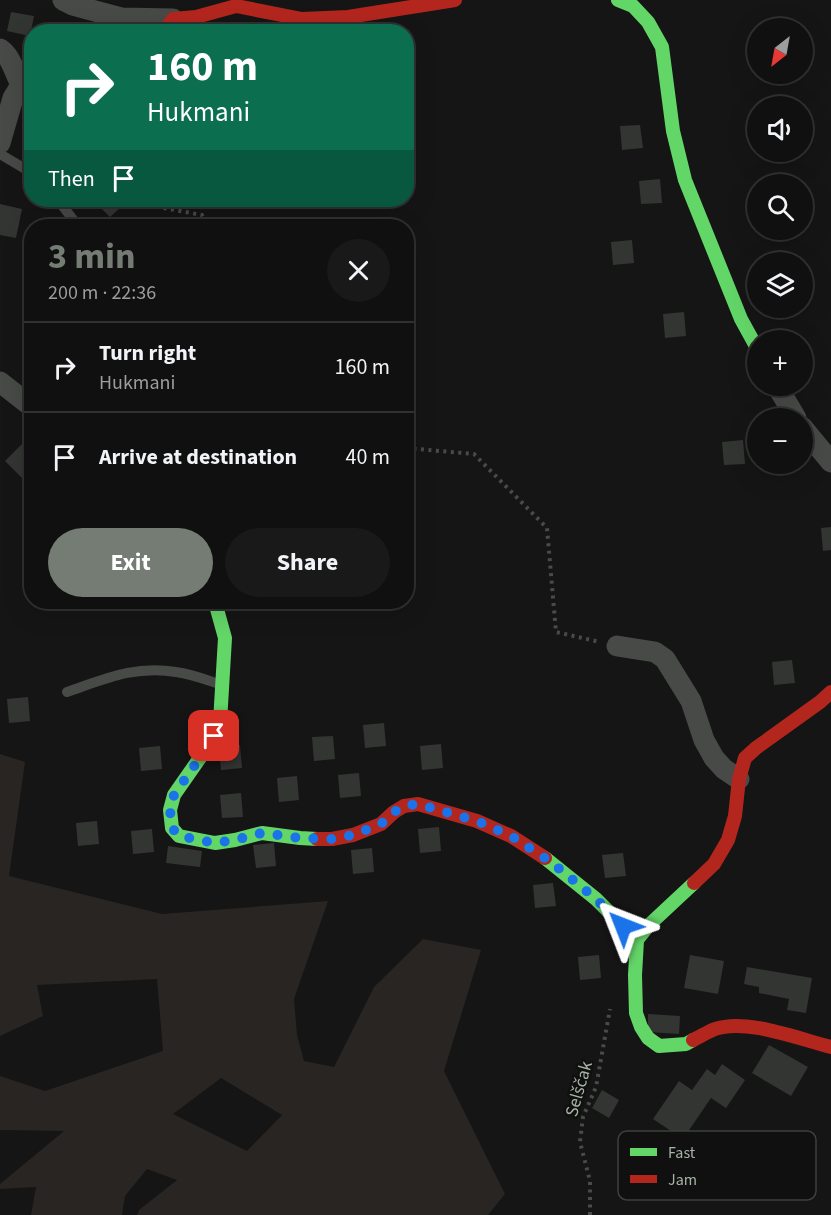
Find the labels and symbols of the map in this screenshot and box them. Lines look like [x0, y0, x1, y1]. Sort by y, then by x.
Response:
north arrow [747, 18, 813, 84]
pin [188, 710, 239, 761]
position arrow [591, 894, 655, 958]
street label: Selščak [559, 1058, 599, 1120]
legend [618, 1131, 816, 1200]
text: Fast [668, 1142, 696, 1164]
text: Jam [668, 1169, 697, 1191]

